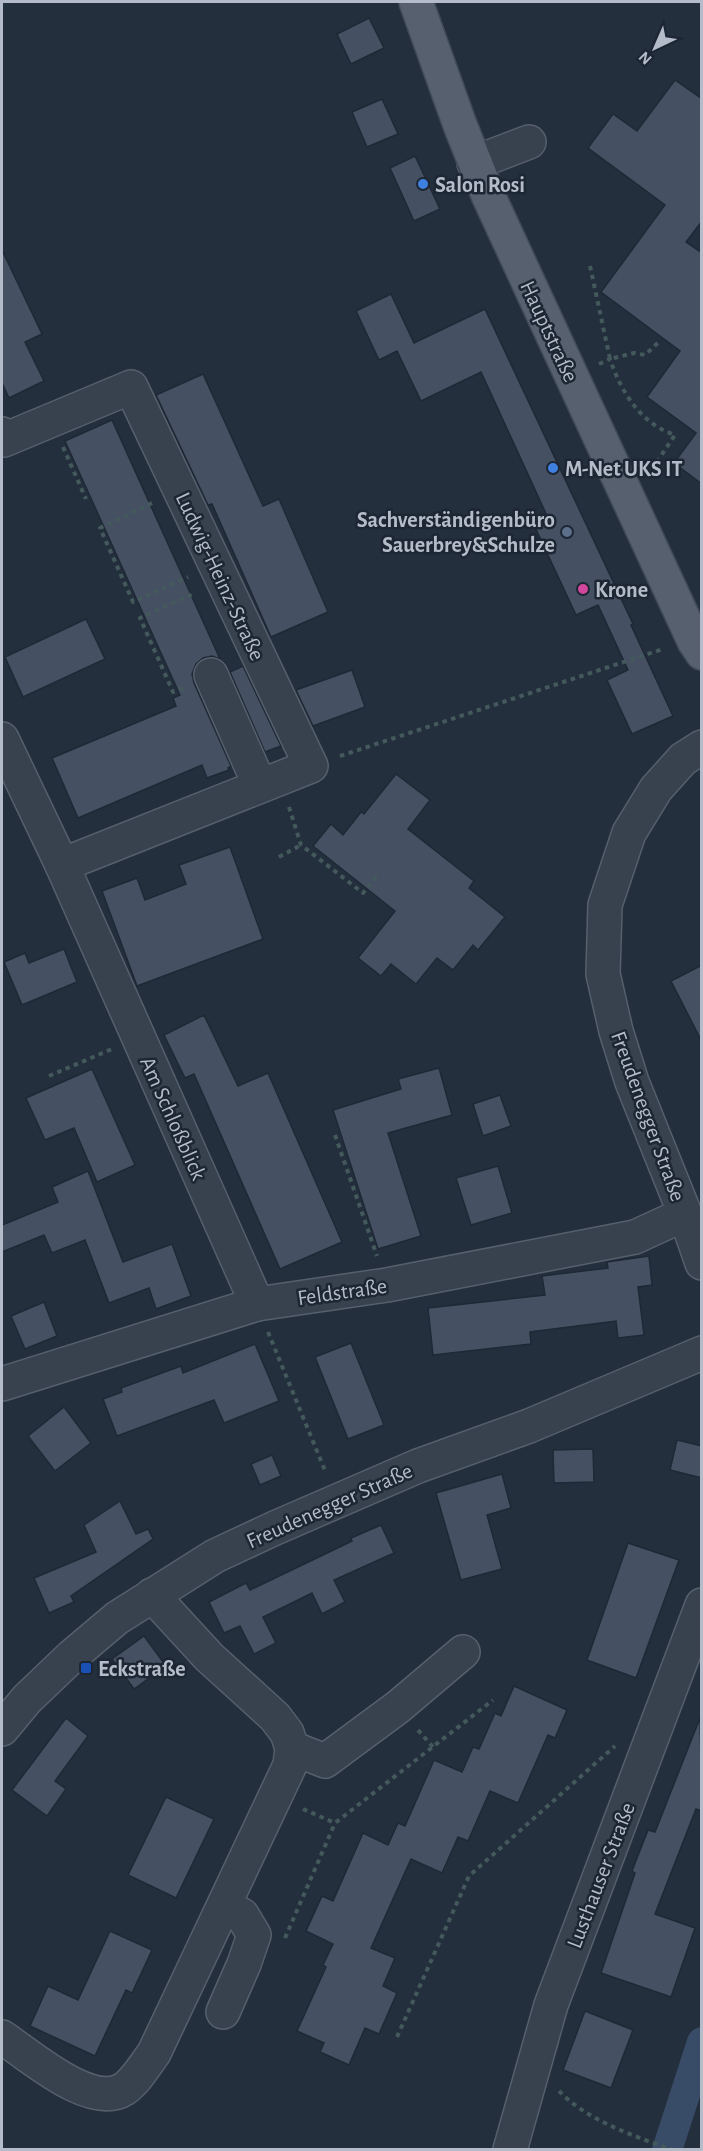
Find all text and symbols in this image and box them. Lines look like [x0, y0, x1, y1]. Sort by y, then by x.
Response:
north arrow [625, 18, 685, 78]
text: N [636, 48, 655, 68]
place label: Salon Rosi [435, 174, 525, 196]
marker: Salon Rosi [416, 177, 430, 191]
street label: Hauptstraße [516, 277, 582, 385]
place label: M-Net UKS IT [565, 458, 682, 480]
marker: M-Net UKS IT [546, 461, 560, 475]
street label: Ludwig-Heinz-Straße [172, 489, 269, 664]
place label: Sachverständigenbüro Sauerbrey&Schulze [357, 509, 555, 557]
marker: Sachverständigenbüro Sauerbrey&Schulze [560, 525, 574, 539]
place label: Krone [595, 579, 648, 601]
marker: Krone [576, 582, 590, 596]
street label: Freudenegger Straße [607, 1028, 689, 1204]
street label: Am Schloßblick [136, 1053, 210, 1183]
street label: Feldstraße [296, 1275, 388, 1309]
street label: Freudenegger Straße [243, 1459, 416, 1552]
place label: Eckstraße [98, 1658, 186, 1680]
marker: Eckstraße [79, 1661, 93, 1675]
street label: Lusthauser Straße [563, 1799, 639, 1951]

